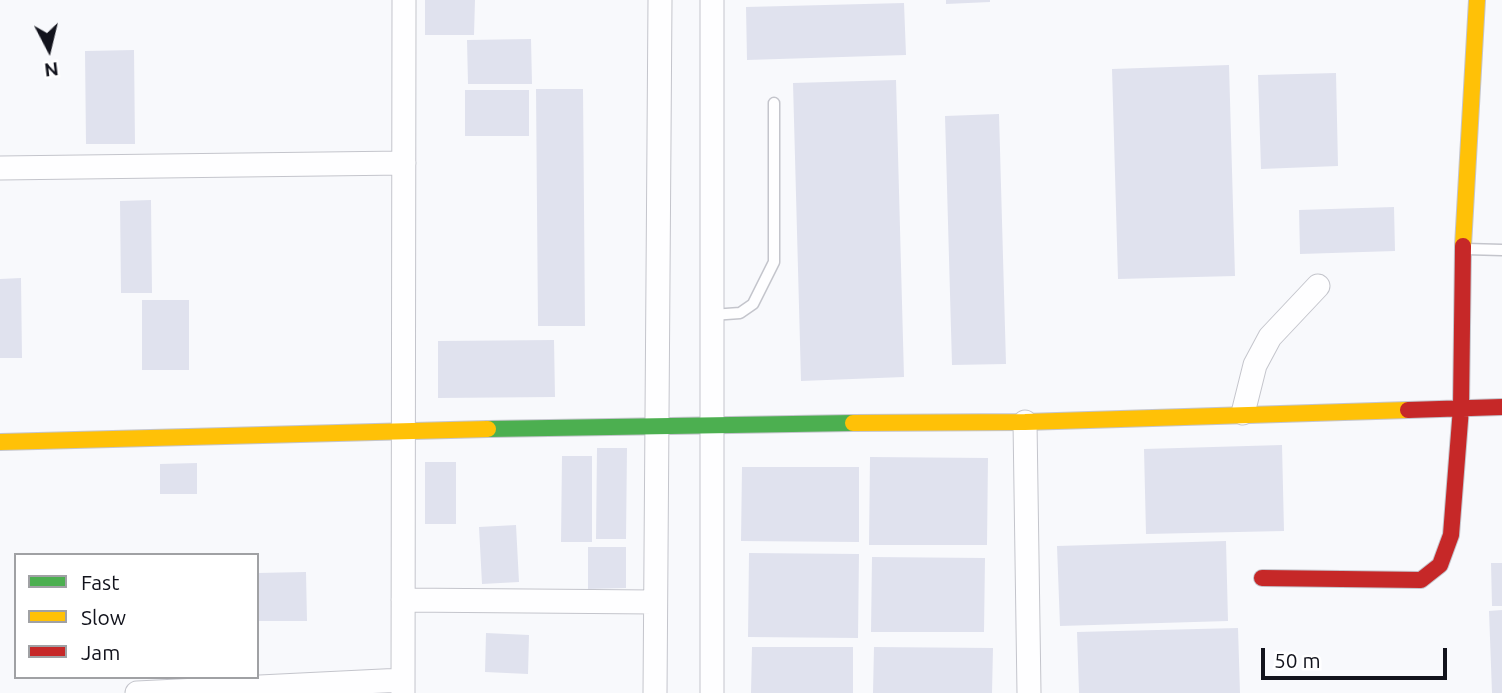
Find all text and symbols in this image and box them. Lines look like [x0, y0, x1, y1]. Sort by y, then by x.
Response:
north arrow [14, 14, 84, 84]
text: N [43, 58, 60, 82]
legend [14, 553, 259, 679]
text: Fast [81, 570, 119, 594]
text: Slow [81, 605, 126, 629]
scale bar [1264, 634, 1450, 678]
text: Jam [81, 640, 120, 664]
text: 50 m [1274, 648, 1321, 672]

